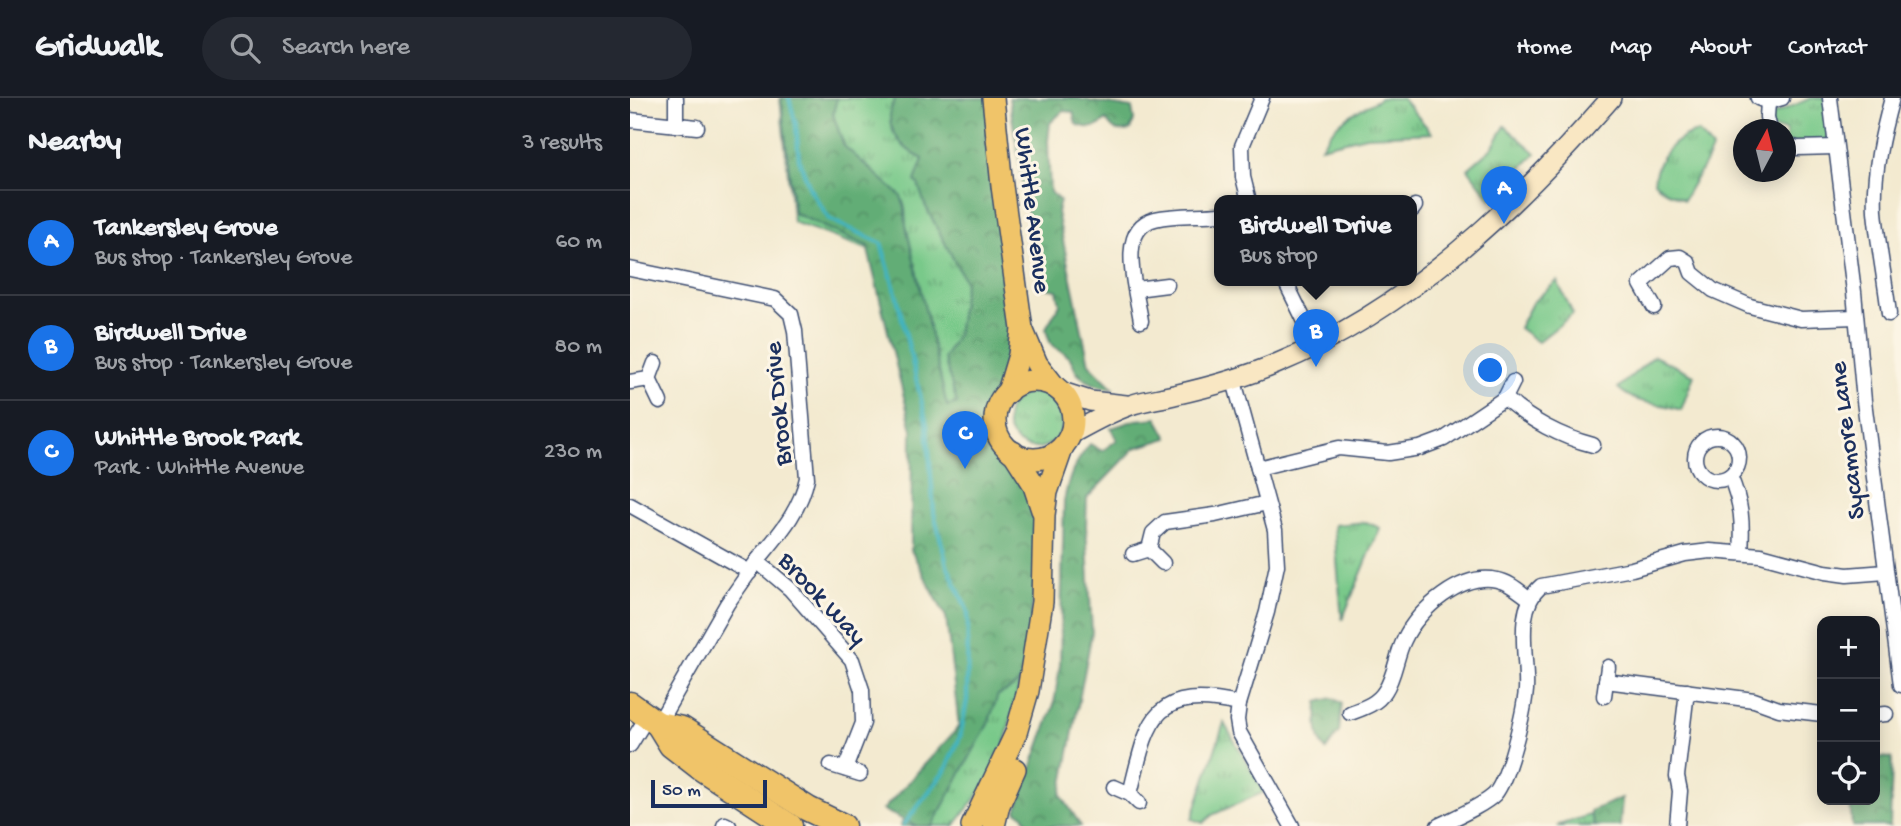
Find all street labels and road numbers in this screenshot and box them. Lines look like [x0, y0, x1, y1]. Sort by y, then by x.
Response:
street label: Whittle Avenue [1005, 126, 1056, 296]
street label: Brook Drive [760, 340, 801, 468]
street label: Sycamore Lane [1824, 359, 1875, 521]
street label: Brook Way [769, 546, 872, 653]

